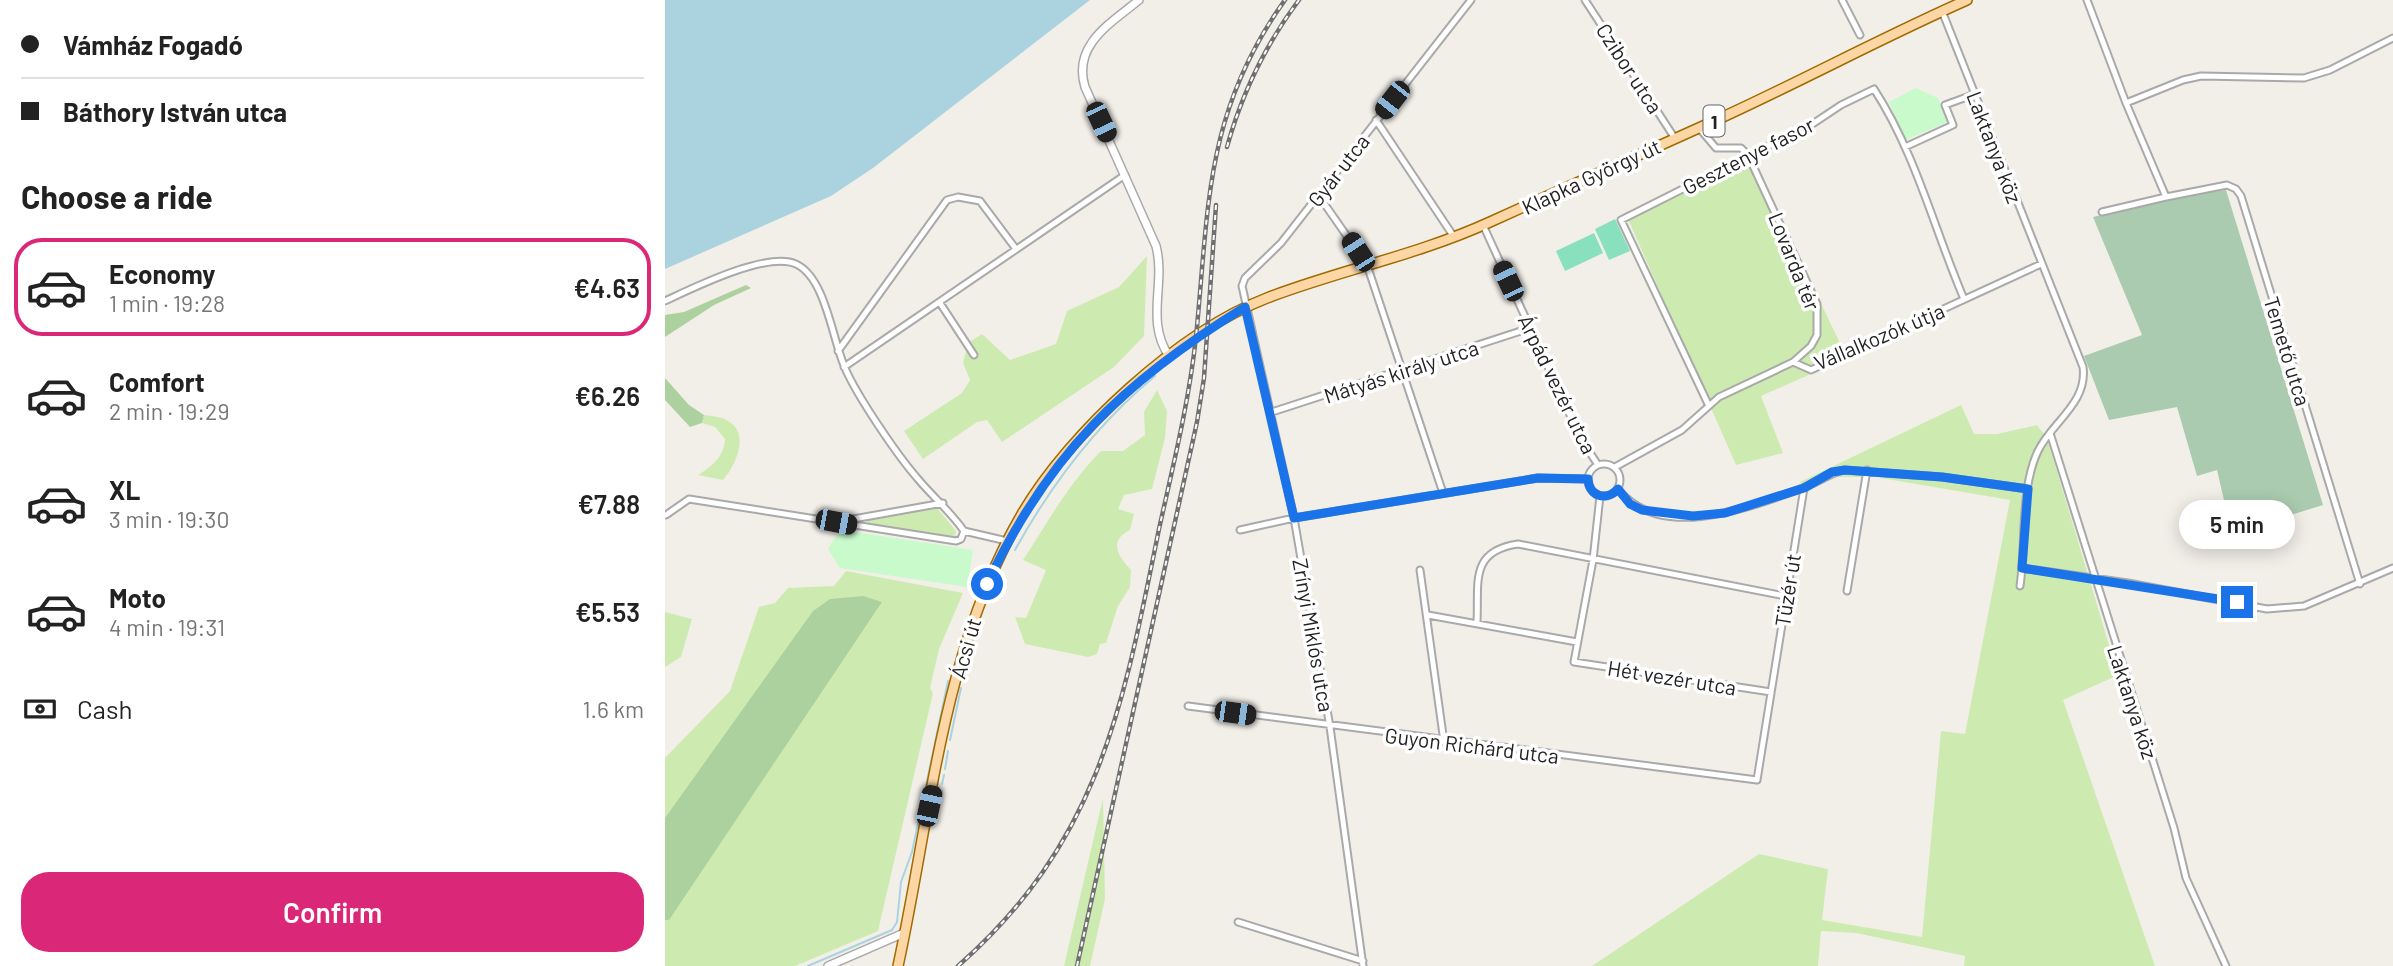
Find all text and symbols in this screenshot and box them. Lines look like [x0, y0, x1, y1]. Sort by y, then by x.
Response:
street label: Czibor utca [1592, 18, 1668, 118]
text: Vámház Fogadó [63, 29, 243, 60]
car [1371, 77, 1414, 123]
street label: Laktanya köz [1962, 88, 2028, 206]
text: Báthory István utca [63, 96, 287, 127]
car [1083, 99, 1120, 145]
road number: 1 [1703, 105, 1725, 136]
street label: Gesztenye fasor [1678, 111, 1818, 199]
street label: Gyár utca [1302, 129, 1374, 211]
street label: Klapka György út [1518, 133, 1664, 219]
text: Choose a ride [21, 177, 213, 215]
street label: Lovarda tér [1764, 208, 1826, 314]
car [1338, 229, 1379, 275]
icon: car [25, 256, 88, 319]
text: Economy [109, 258, 215, 289]
car [1490, 258, 1527, 304]
text: €4.63 [574, 272, 640, 303]
text: 1 min · 19:28 [109, 289, 225, 317]
street label: Temető utca [2260, 293, 2316, 409]
street label: Vállalkozók útja [1810, 297, 1948, 375]
street label: Árpád vezér utca [1514, 310, 1602, 458]
street label: Mátyás király utca [1321, 334, 1481, 408]
icon: car [25, 364, 88, 427]
text: Comfort [109, 366, 205, 397]
text: €6.26 [575, 380, 640, 411]
text: 2 min · 19:29 [109, 397, 229, 425]
icon: car [25, 472, 88, 535]
text: XL [109, 474, 140, 505]
text: €7.88 [577, 488, 640, 519]
callout: 5 min [2179, 500, 2295, 550]
text: 3 min · 19:30 [109, 505, 229, 533]
car [814, 508, 859, 536]
text: 5 min [2210, 510, 2264, 538]
street label: Tüzér út [1769, 552, 1805, 628]
street label: Zrínyi Miklós utca [1288, 556, 1340, 714]
route start [971, 568, 1003, 600]
icon: car [25, 580, 88, 643]
text: Moto [109, 582, 166, 613]
route end [2221, 586, 2253, 618]
text: €5.53 [575, 596, 640, 627]
text: 4 min · 19:31 [109, 613, 225, 641]
street label: Ácsi út [944, 615, 986, 681]
street label: Laktanya köz [2103, 642, 2163, 762]
street label: Hét vezér utca [1606, 654, 1738, 700]
icon: cash [21, 690, 59, 728]
text: Cash [77, 693, 132, 724]
text: 1.6 km [583, 695, 644, 723]
car [1213, 700, 1258, 726]
street label: Guyon Richárd utca [1384, 722, 1560, 768]
car [915, 783, 944, 829]
button: Confirm [21, 872, 644, 952]

